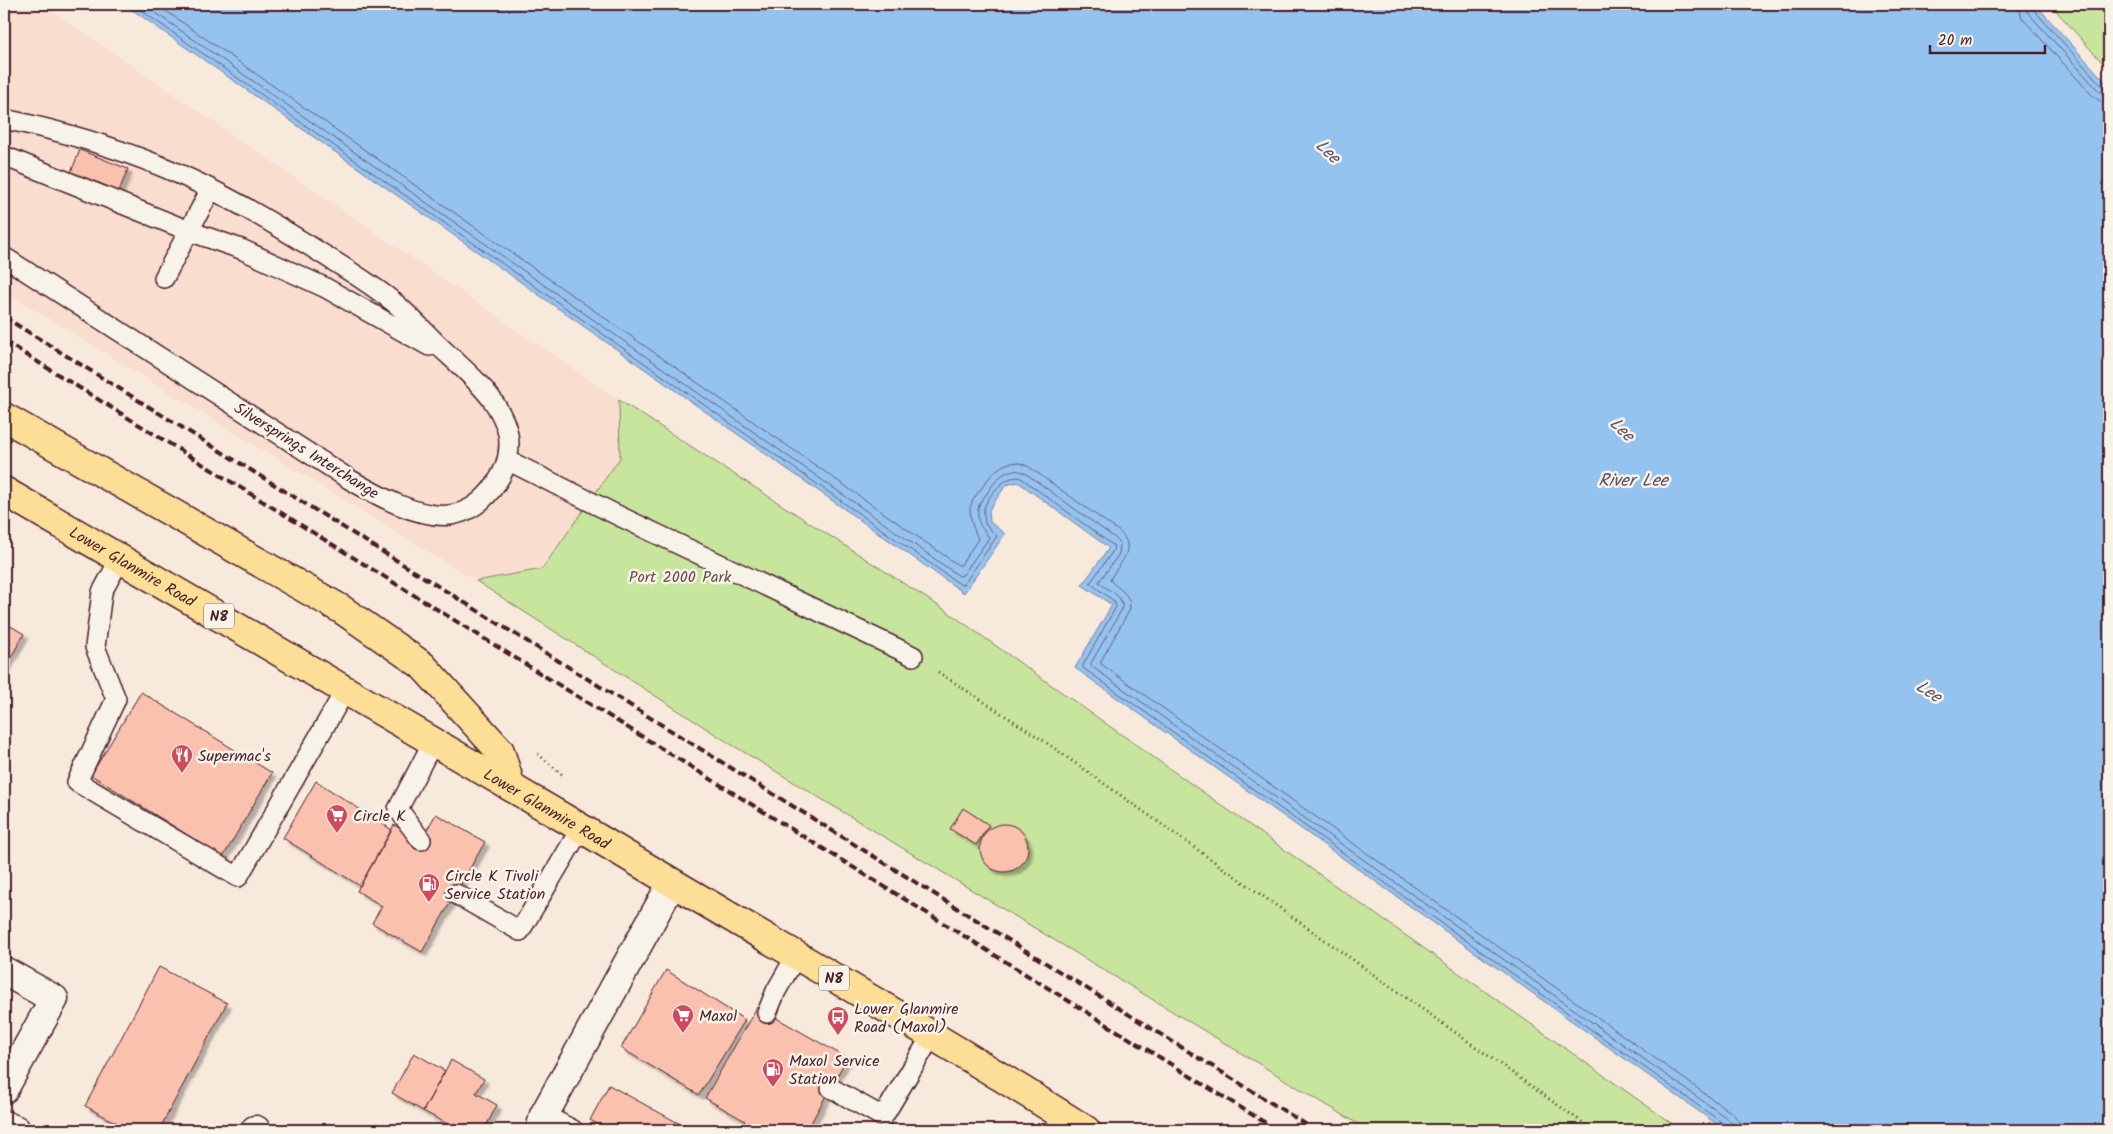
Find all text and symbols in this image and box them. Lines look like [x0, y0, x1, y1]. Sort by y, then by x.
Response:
scale bar [1930, 22, 2046, 54]
text: 20 m [1938, 29, 1972, 53]
water label: Lee [1308, 133, 1348, 173]
street label: Silversprings Interchange [229, 396, 384, 506]
water label: Lee [1602, 411, 1642, 451]
water label: River Lee [1598, 467, 1670, 496]
street label: Lower Glanmire Road [64, 521, 201, 615]
park label: Port 2000 Park [629, 565, 732, 590]
road number: N8 [204, 604, 234, 628]
water label: Lee [1909, 673, 1949, 713]
restaurant icon: Supermac's [170, 743, 194, 774]
place label: Supermac's [198, 744, 271, 769]
street label: Lower Glanmire Road [478, 763, 615, 857]
supermarket icon: Circle K [325, 803, 349, 834]
place label: Circle K [353, 804, 406, 829]
place label: Circle K Tivoli Service Station [445, 864, 545, 907]
fuel station icon: Circle K Tivoli Service Station [417, 872, 441, 903]
road number: N8 [819, 966, 849, 990]
place label: Lower Glanmire Road (Maxol) [854, 997, 958, 1040]
supermarket icon: Maxol [671, 1003, 695, 1034]
place label: Maxol [699, 1004, 737, 1029]
bus stop icon: Lower Glanmire Road (Maxol) [826, 1005, 850, 1036]
place label: Maxol Service Station [789, 1049, 879, 1092]
fuel station icon: Maxol Service Station [761, 1057, 785, 1088]

